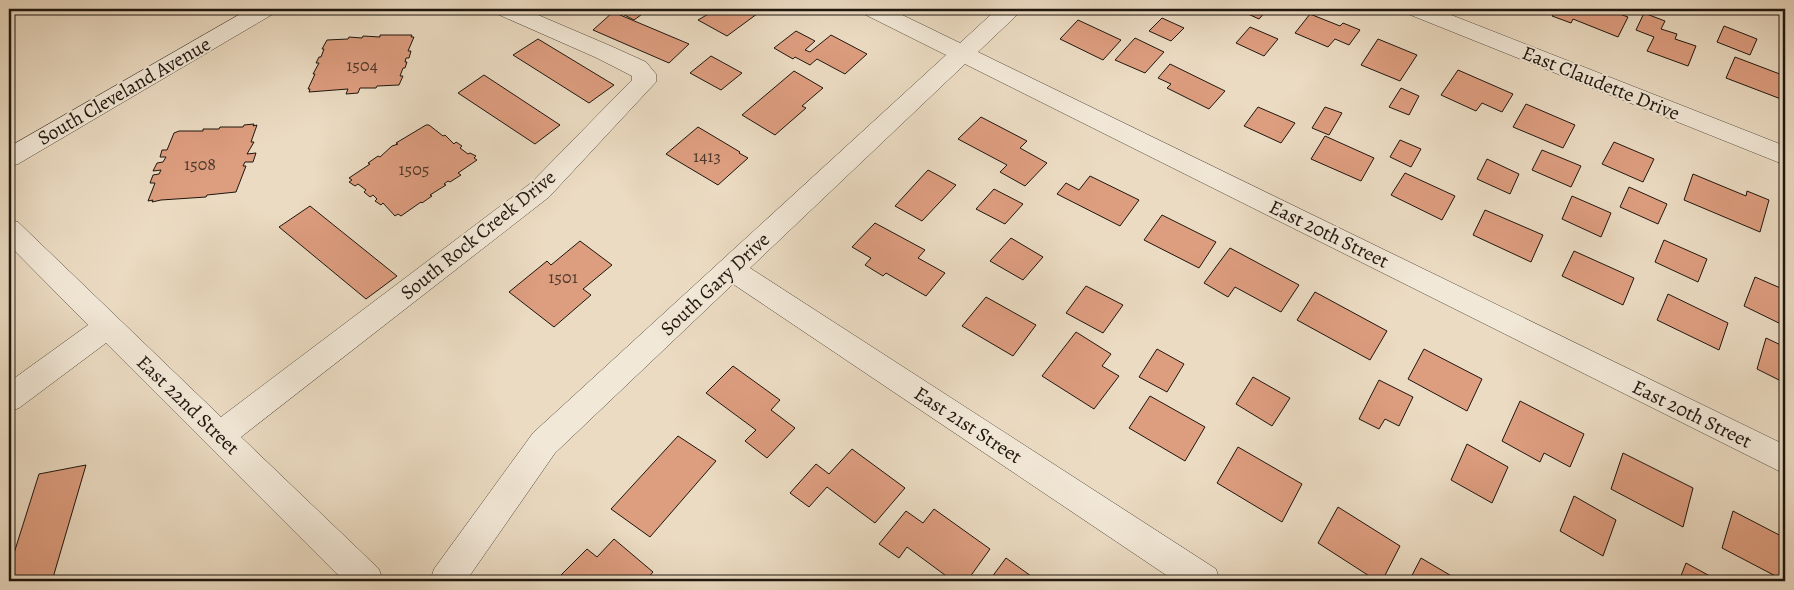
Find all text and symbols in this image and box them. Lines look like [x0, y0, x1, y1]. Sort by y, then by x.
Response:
street label: South Cleveland Avenue [33, 30, 215, 152]
street label: East Claudette Drive [1518, 39, 1684, 127]
house number: 1504 [346, 53, 378, 77]
house number: 1413 [693, 144, 721, 168]
house number: 1508 [184, 152, 216, 176]
house number: 1505 [398, 157, 430, 181]
street label: South Rock Creek Drive [395, 164, 561, 306]
street label: East 20th Street [1265, 193, 1394, 275]
street label: South Gary Drive [654, 226, 776, 342]
house number: 1501 [548, 265, 578, 289]
street label: East 22nd Street [131, 349, 246, 461]
street label: East 20th Street [1628, 373, 1757, 455]
street label: East 21st Street [909, 380, 1027, 470]

